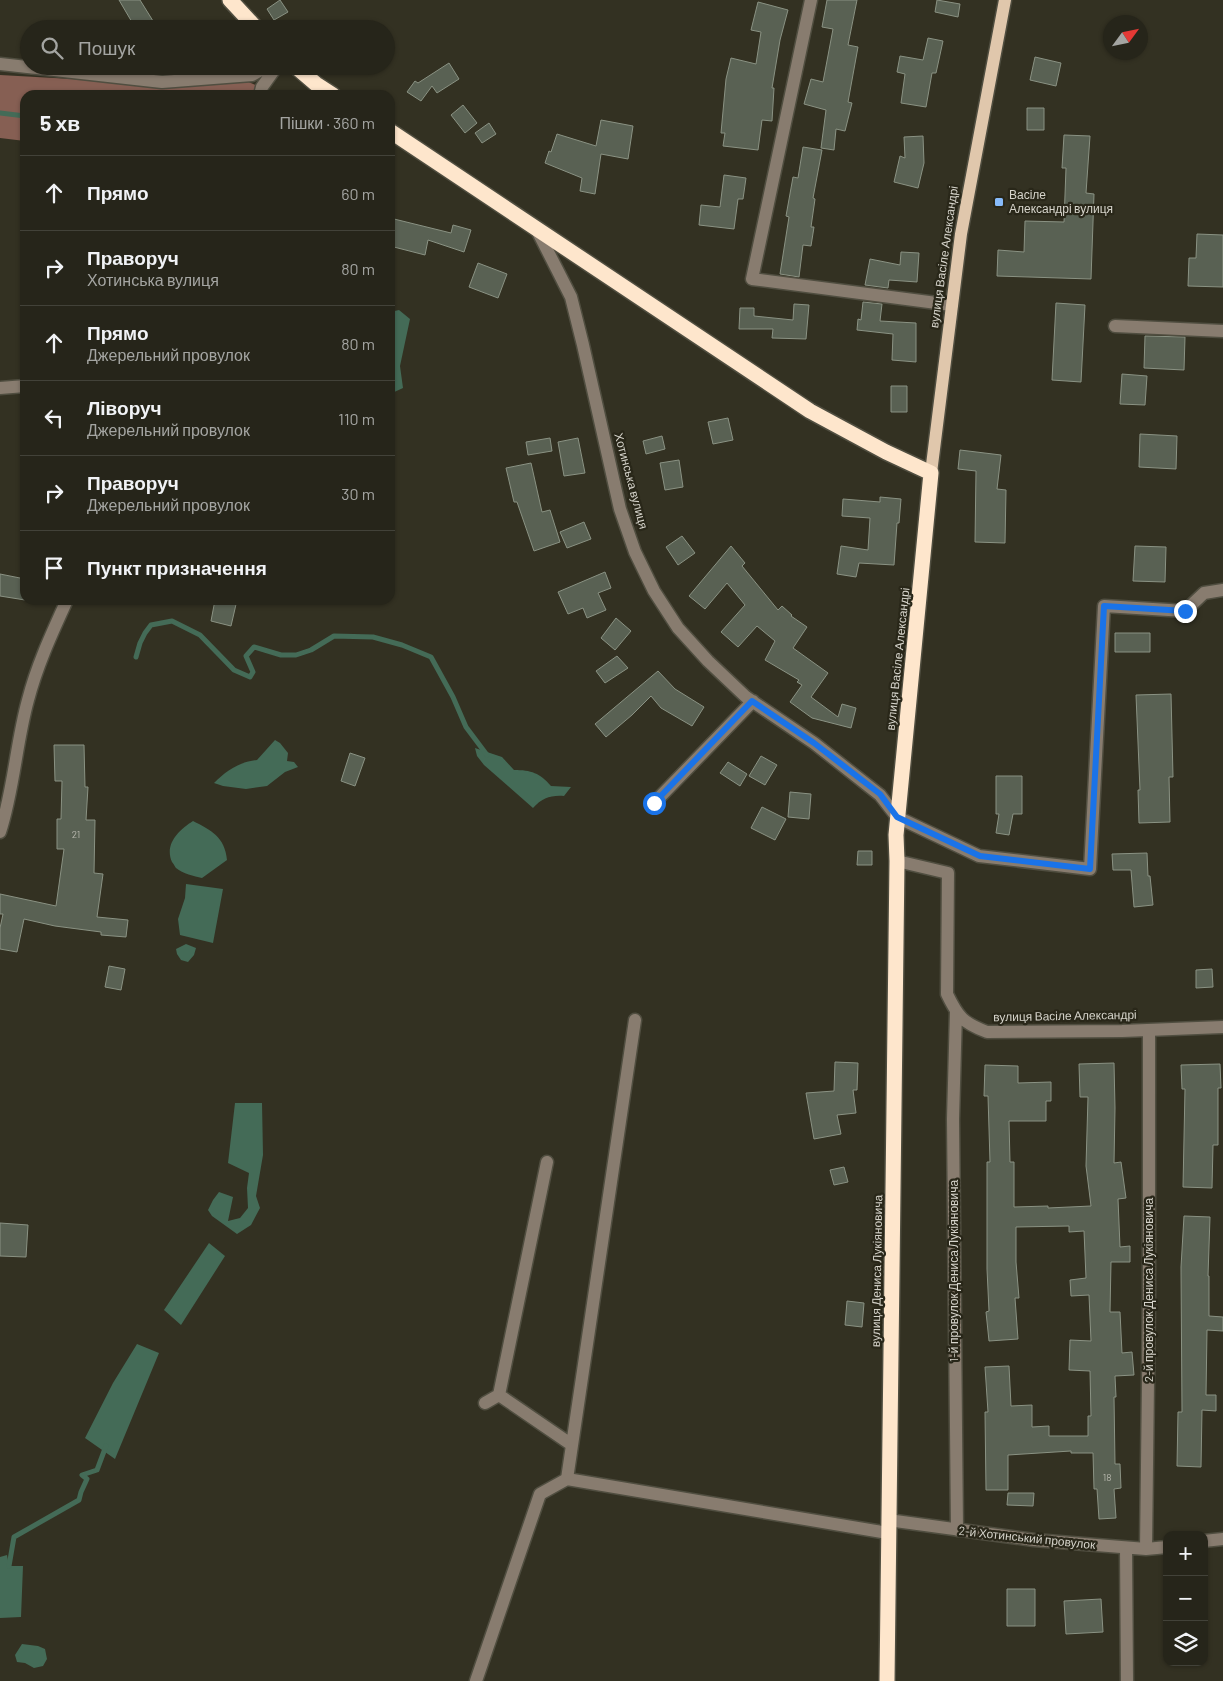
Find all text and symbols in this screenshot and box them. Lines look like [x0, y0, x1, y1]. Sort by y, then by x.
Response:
north arrow [1103, 15, 1148, 60]
search box [20, 20, 395, 75]
icon: search [38, 34, 66, 62]
text: Пошук [78, 36, 135, 59]
text: 5 хв [40, 110, 80, 135]
text: Пішки · 360 m [279, 113, 375, 132]
icon: ahead [40, 179, 68, 207]
text: Прямо [87, 181, 149, 204]
text: 60 m [341, 184, 375, 203]
street label: вулиця Васіле Александрі [926, 185, 961, 329]
place label: Васіле Александрі вулиця [1009, 187, 1113, 216]
marker: Васіле Александрі вулиця [993, 196, 1005, 208]
text: Праворуч [87, 246, 179, 269]
icon: right [40, 254, 68, 282]
text: 80 m [341, 259, 375, 278]
text: Хотинська вулиця [87, 270, 219, 289]
text: Прямо [87, 321, 149, 344]
icon: ahead [40, 329, 68, 357]
text: 80 m [341, 334, 375, 353]
text: Джерельний провулок [87, 345, 250, 364]
text: Ліворуч [87, 396, 162, 419]
icon: left [40, 404, 68, 432]
text: 110 m [338, 409, 375, 428]
text: Джерельний провулок [87, 420, 250, 439]
street label: Хотинська вулиця [611, 431, 652, 531]
text: Праворуч [87, 471, 179, 494]
icon: right [40, 479, 68, 507]
text: 30 m [341, 484, 375, 503]
text: Джерельний провулок [87, 495, 250, 514]
icon: arrive [40, 554, 68, 582]
text: Пункт призначення [87, 556, 267, 579]
street label: вулиця Васіле Александрі [883, 587, 912, 731]
route end [1174, 600, 1197, 623]
route start [643, 792, 666, 815]
house number: 21 [72, 828, 80, 840]
street label: вулиця Васіле Александрі [993, 1007, 1137, 1024]
street label: 1-й провулок Дениса Лукіяновича [946, 1180, 961, 1362]
street label: вулиця Дениса Лукіяновича [868, 1194, 885, 1347]
street label: 2-й провулок Дениса Лукіяновича [1141, 1198, 1156, 1382]
house number: 18 [1103, 1471, 1111, 1483]
street label: 2-й Хотинський провулок [958, 1523, 1097, 1552]
map controls [1163, 1531, 1208, 1666]
button: + [1163, 1531, 1208, 1576]
button: − [1163, 1576, 1208, 1621]
button: layers [1163, 1621, 1208, 1666]

